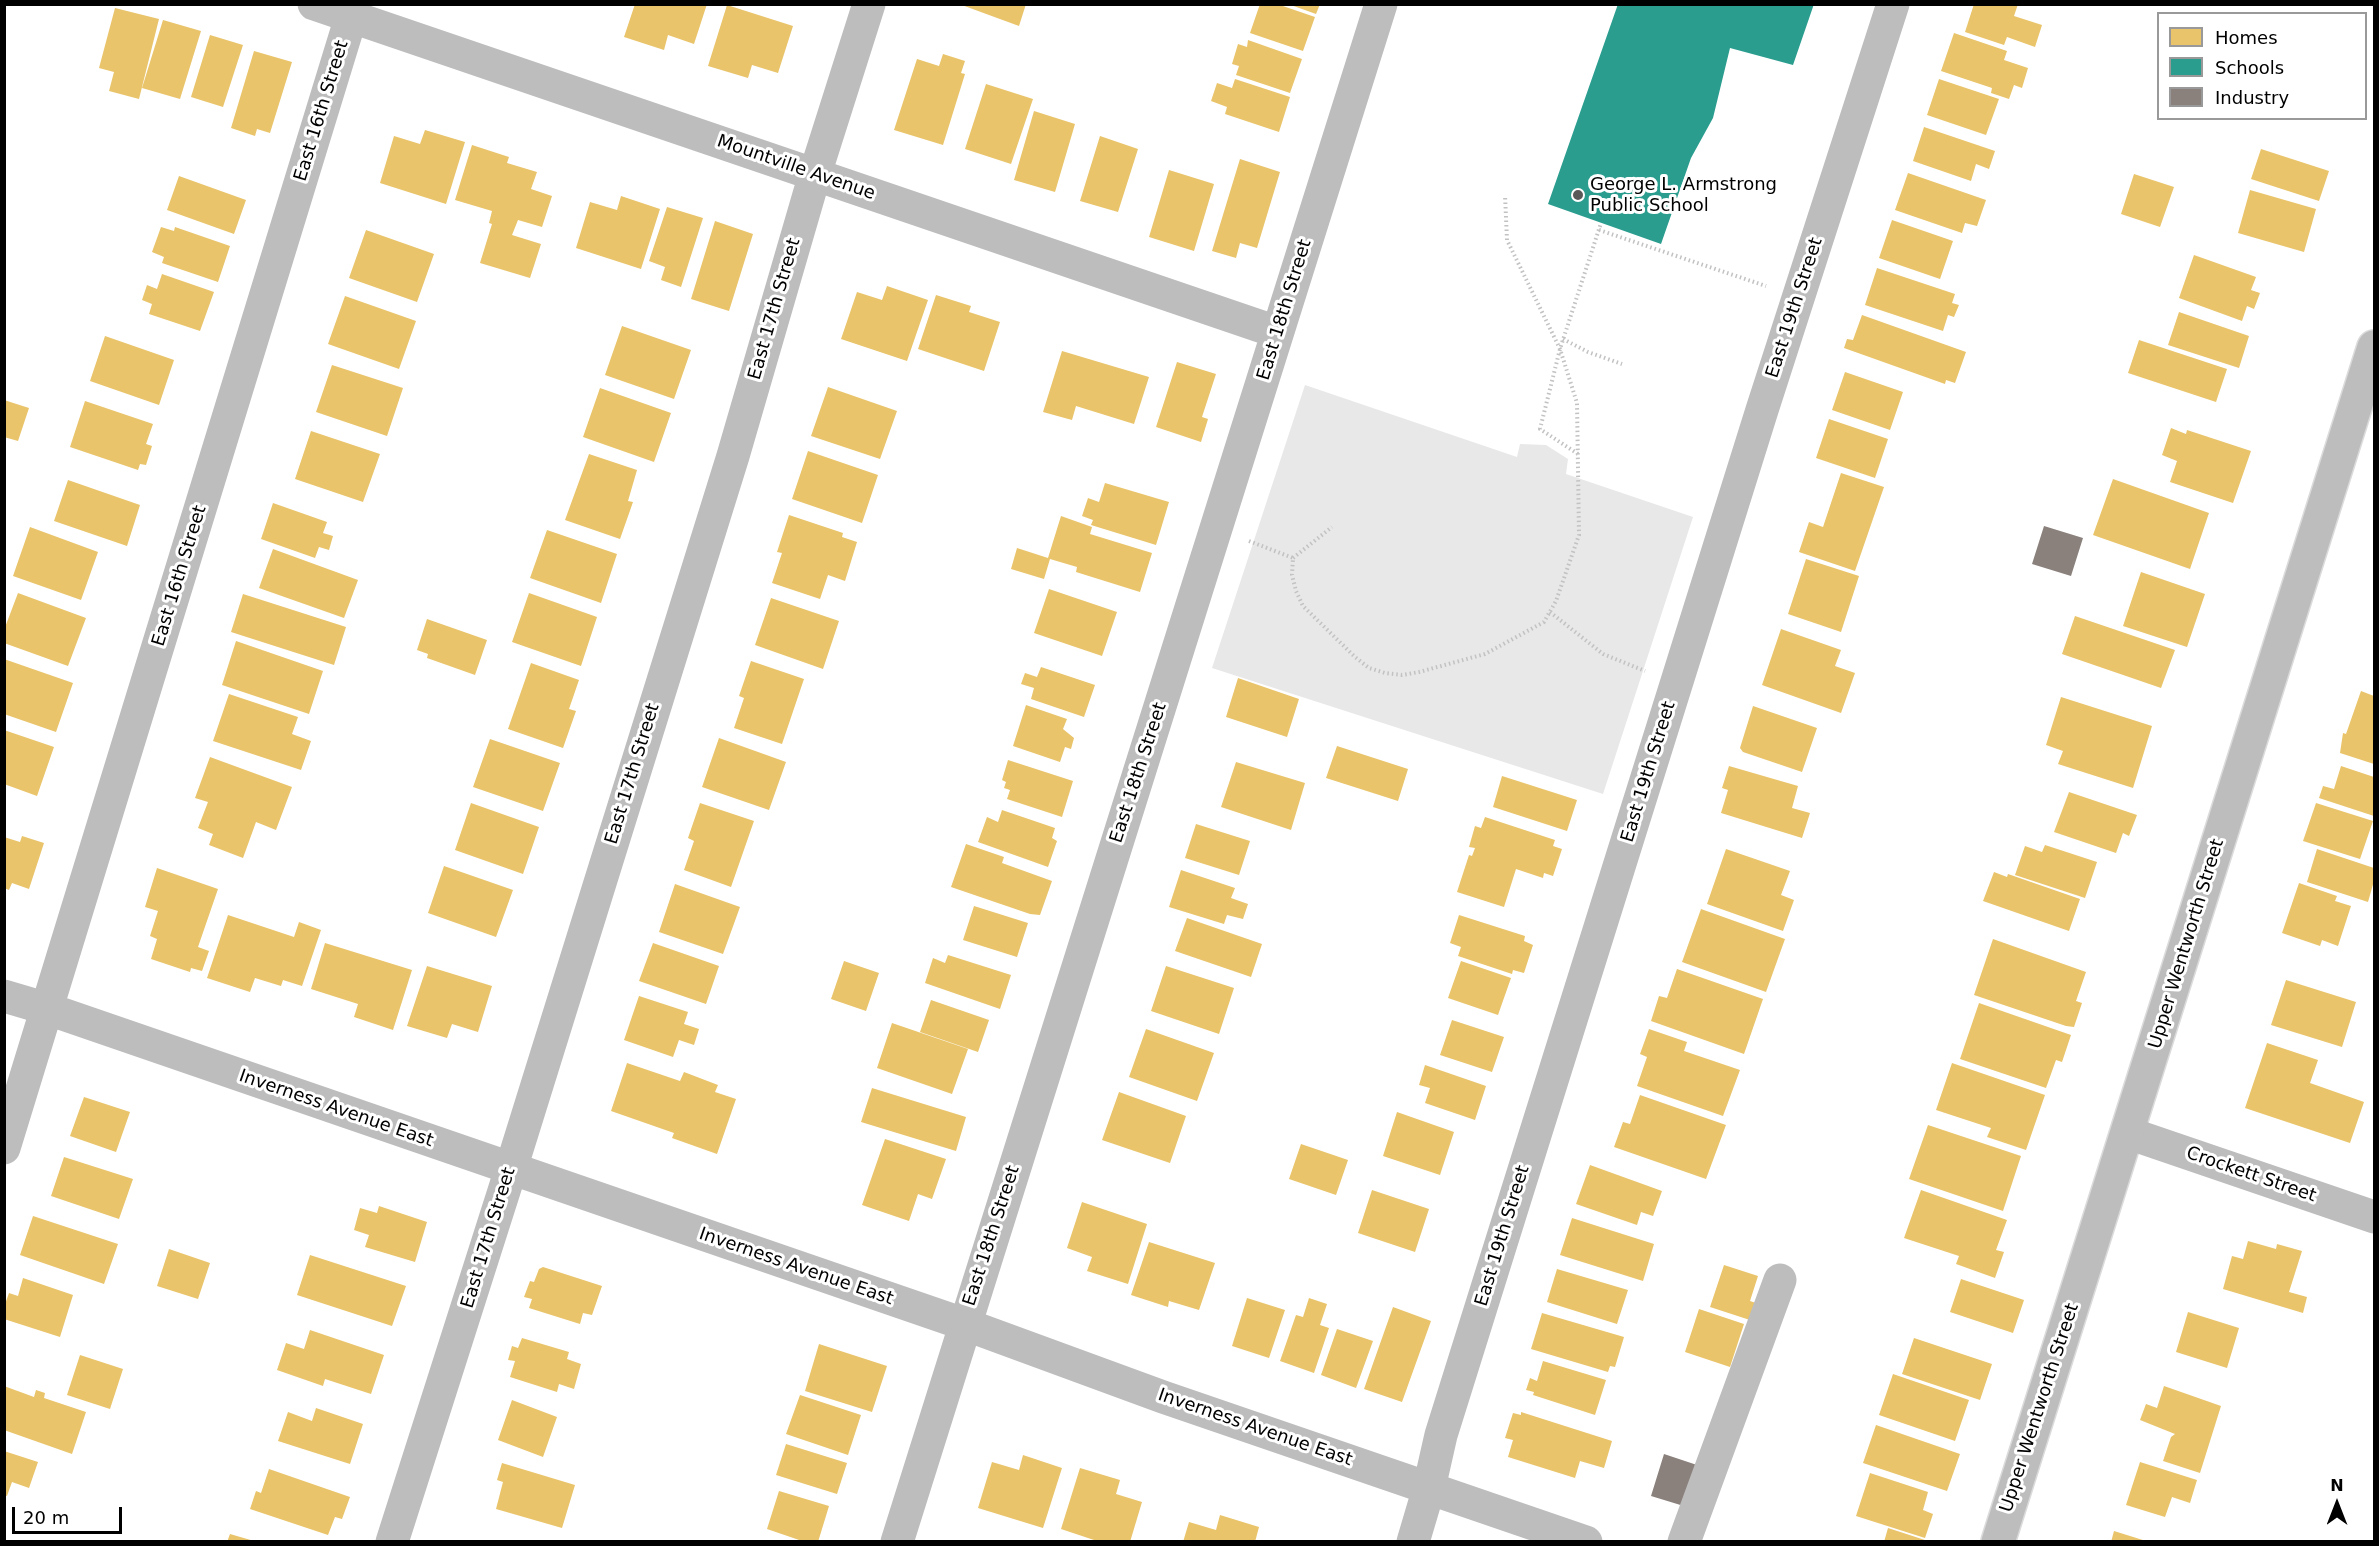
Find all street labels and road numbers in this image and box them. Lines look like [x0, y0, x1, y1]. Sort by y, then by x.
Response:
street label: East 16th Street [290, 38, 354, 184]
street label: Mountville Avenue [714, 131, 878, 205]
street label: East 19th Street [1762, 235, 1828, 381]
street label: East 17th Street [744, 236, 806, 382]
street label: East 18th Street [1253, 237, 1317, 383]
street label: East 16th Street [148, 503, 212, 649]
street label: East 19th Street [1617, 699, 1681, 845]
street label: East 18th Street [1106, 700, 1172, 846]
street label: East 17th Street [601, 701, 665, 847]
street label: Upper Wentworth Street [2145, 836, 2229, 1052]
street label: Inverness Avenue East [236, 1066, 436, 1152]
street label: Crockett Street [2183, 1143, 2319, 1207]
street label: East 18th Street [959, 1163, 1025, 1309]
street label: East 19th Street [1471, 1163, 1535, 1309]
street label: East 17th Street [457, 1165, 521, 1311]
street label: Inverness Avenue East [696, 1224, 896, 1310]
street label: Upper Wentworth Street [1996, 1301, 2084, 1515]
street label: Inverness Avenue East [1155, 1385, 1355, 1471]

